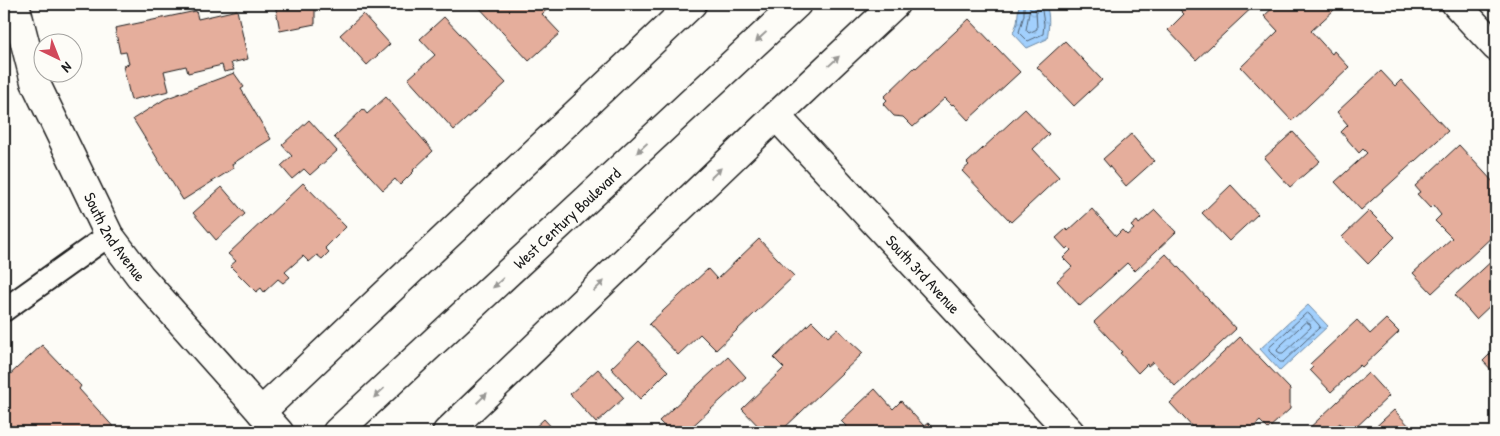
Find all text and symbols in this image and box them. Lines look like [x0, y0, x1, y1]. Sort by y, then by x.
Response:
one-way arrow [755, 31, 767, 43]
north arrow [32, 32, 82, 82]
one-way arrow [828, 55, 840, 67]
text: N [58, 58, 76, 78]
one-way arrow [637, 142, 649, 154]
street label: West Century Boulevard [508, 163, 625, 274]
one-way arrow [710, 167, 722, 179]
street label: South 2nd Avenue [79, 189, 151, 287]
street label: South 3rd Avenue [881, 230, 966, 319]
one-way arrow [491, 277, 504, 288]
one-way arrow [593, 280, 605, 292]
one-way arrow [373, 387, 385, 399]
one-way arrow [476, 393, 488, 405]

